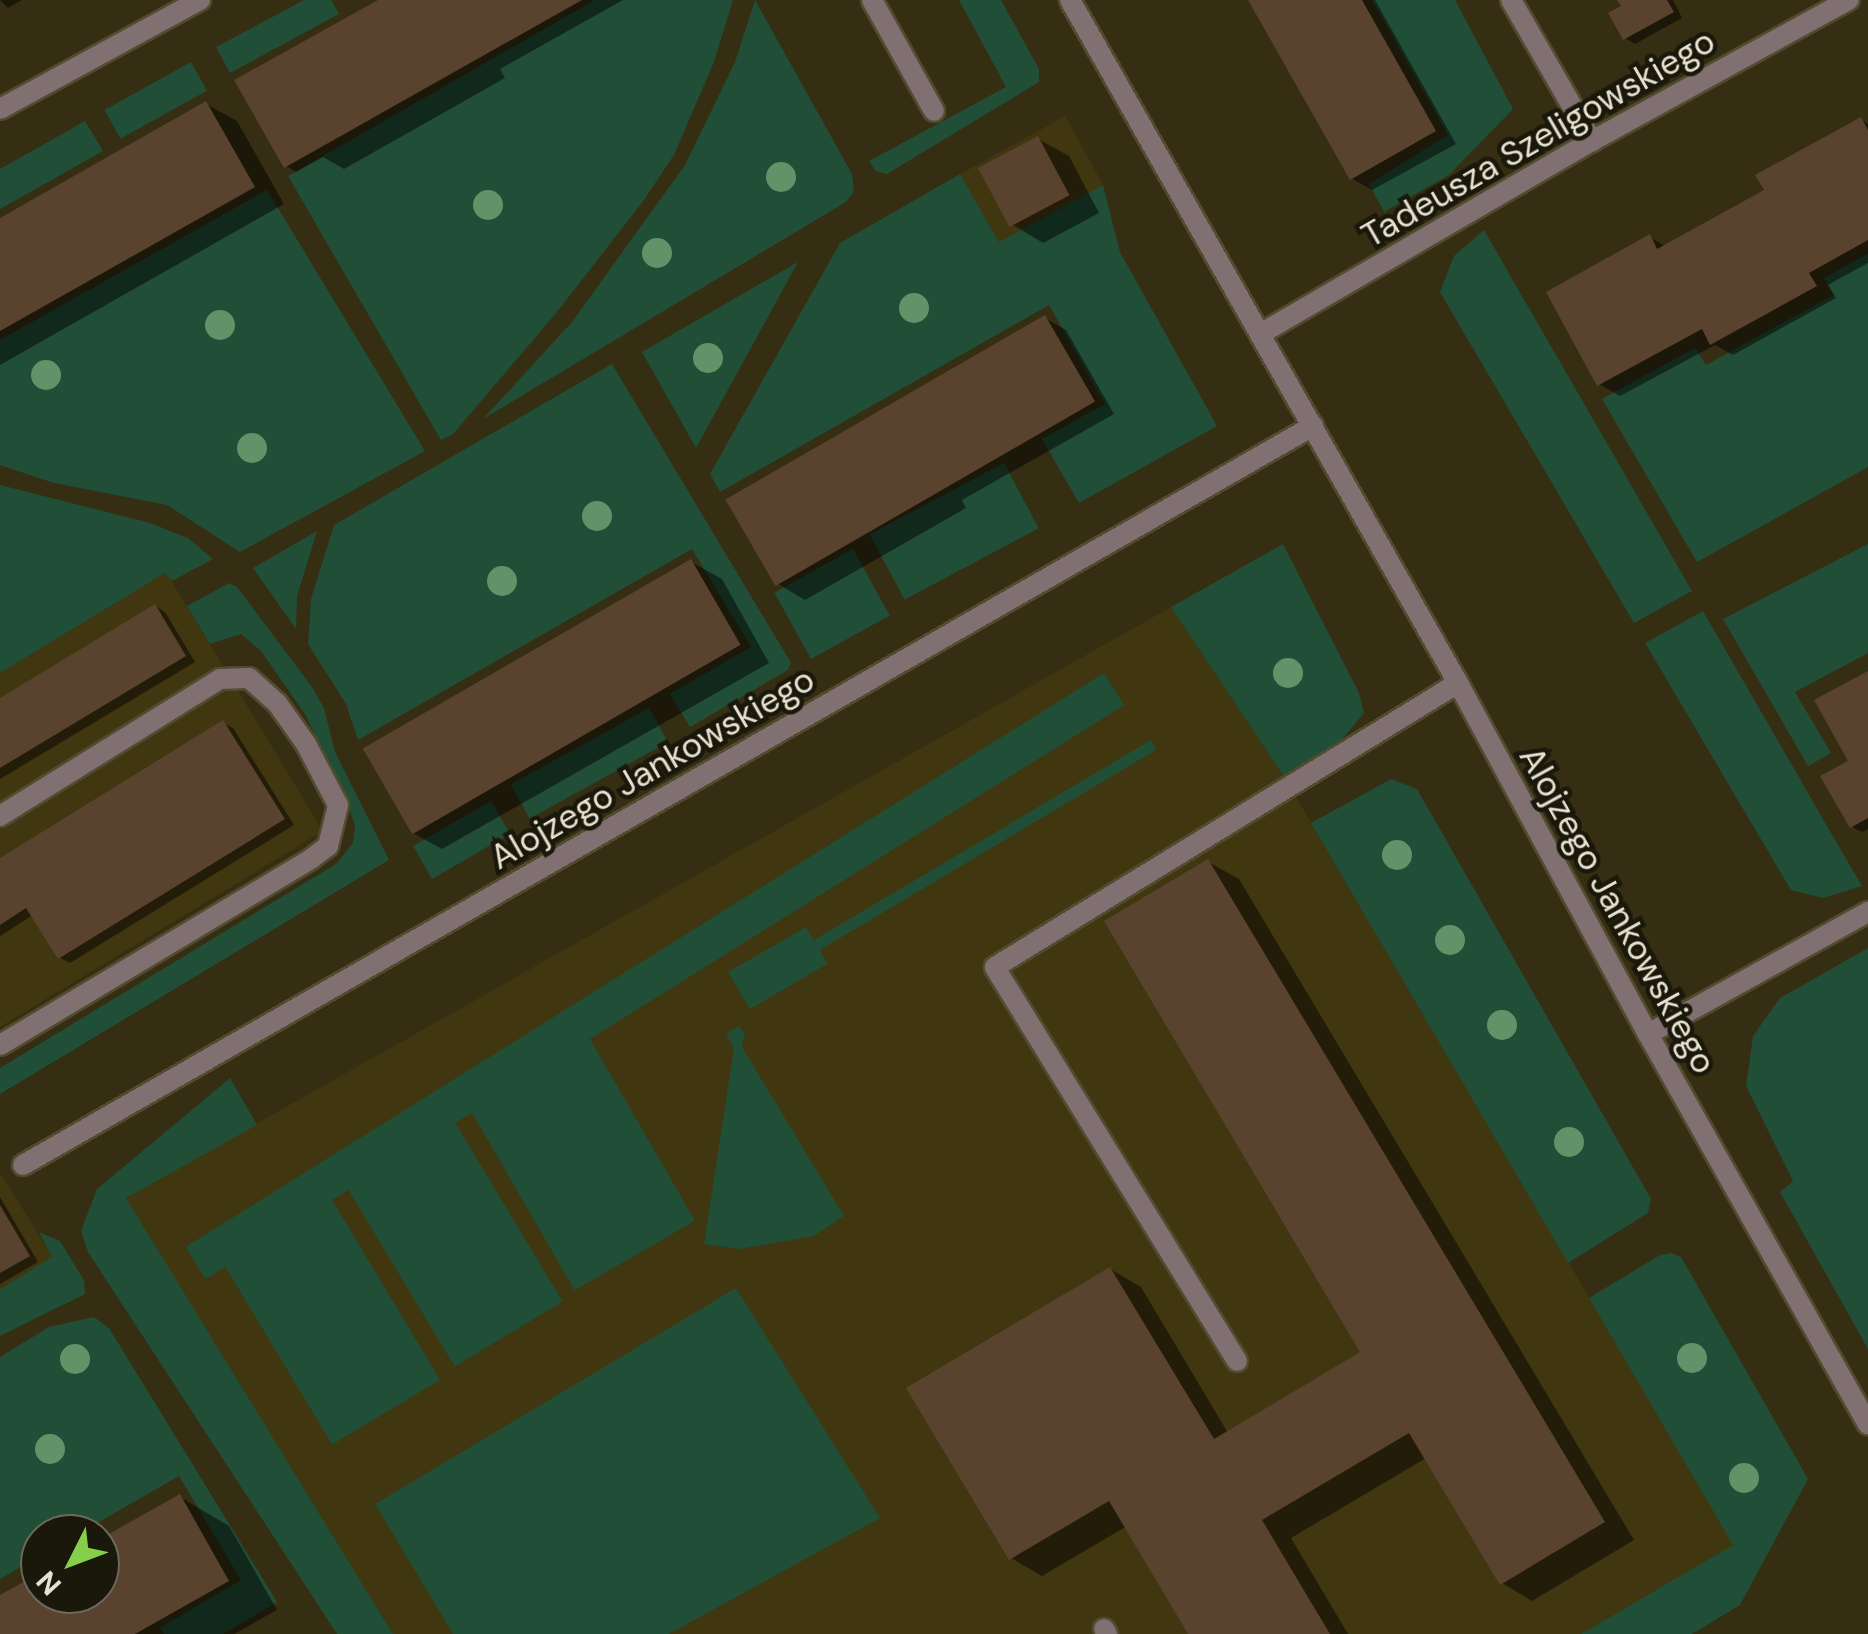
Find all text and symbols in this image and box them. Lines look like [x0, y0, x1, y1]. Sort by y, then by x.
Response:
street label: Tadeusza Szeligowskiego [1354, 20, 1722, 256]
street label: Alojzego Jankowskiego [482, 658, 822, 878]
street label: Alojzego Jankowskiego [1510, 739, 1726, 1081]
north arrow [20, 1514, 120, 1614]
text: N [28, 1563, 69, 1603]

